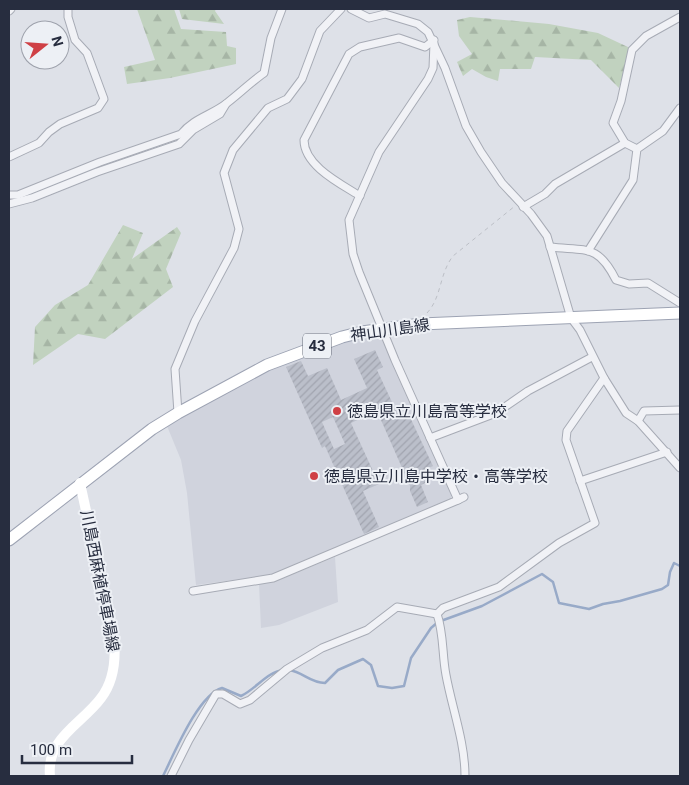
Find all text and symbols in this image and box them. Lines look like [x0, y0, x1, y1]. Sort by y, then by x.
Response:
north arrow [20, 20, 70, 70]
text: N [48, 34, 67, 48]
street label: 神山川島線 [349, 315, 431, 345]
road number: 43 [303, 334, 331, 358]
place label: 徳島県立川島高等学校 [347, 402, 507, 421]
marker: 徳島県立川島高等学校 [331, 405, 343, 417]
place label: 徳島県立川島中学校・高等学校 [324, 467, 548, 486]
marker: 徳島県立川島中学校・高等学校 [308, 470, 320, 482]
street label: 川島西麻植停車場線 [77, 509, 123, 653]
scale bar [22, 732, 132, 764]
text: 100 m [30, 741, 72, 759]

